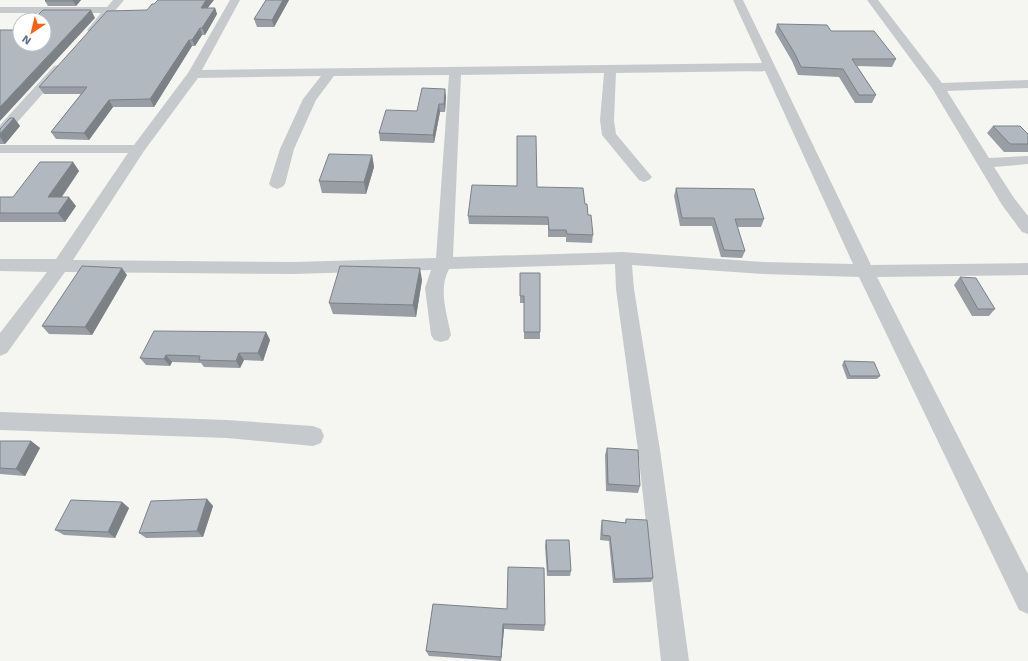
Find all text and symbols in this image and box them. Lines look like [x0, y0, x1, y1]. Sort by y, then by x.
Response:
north arrow [12, 12, 52, 52]
text: N [19, 32, 34, 47]

